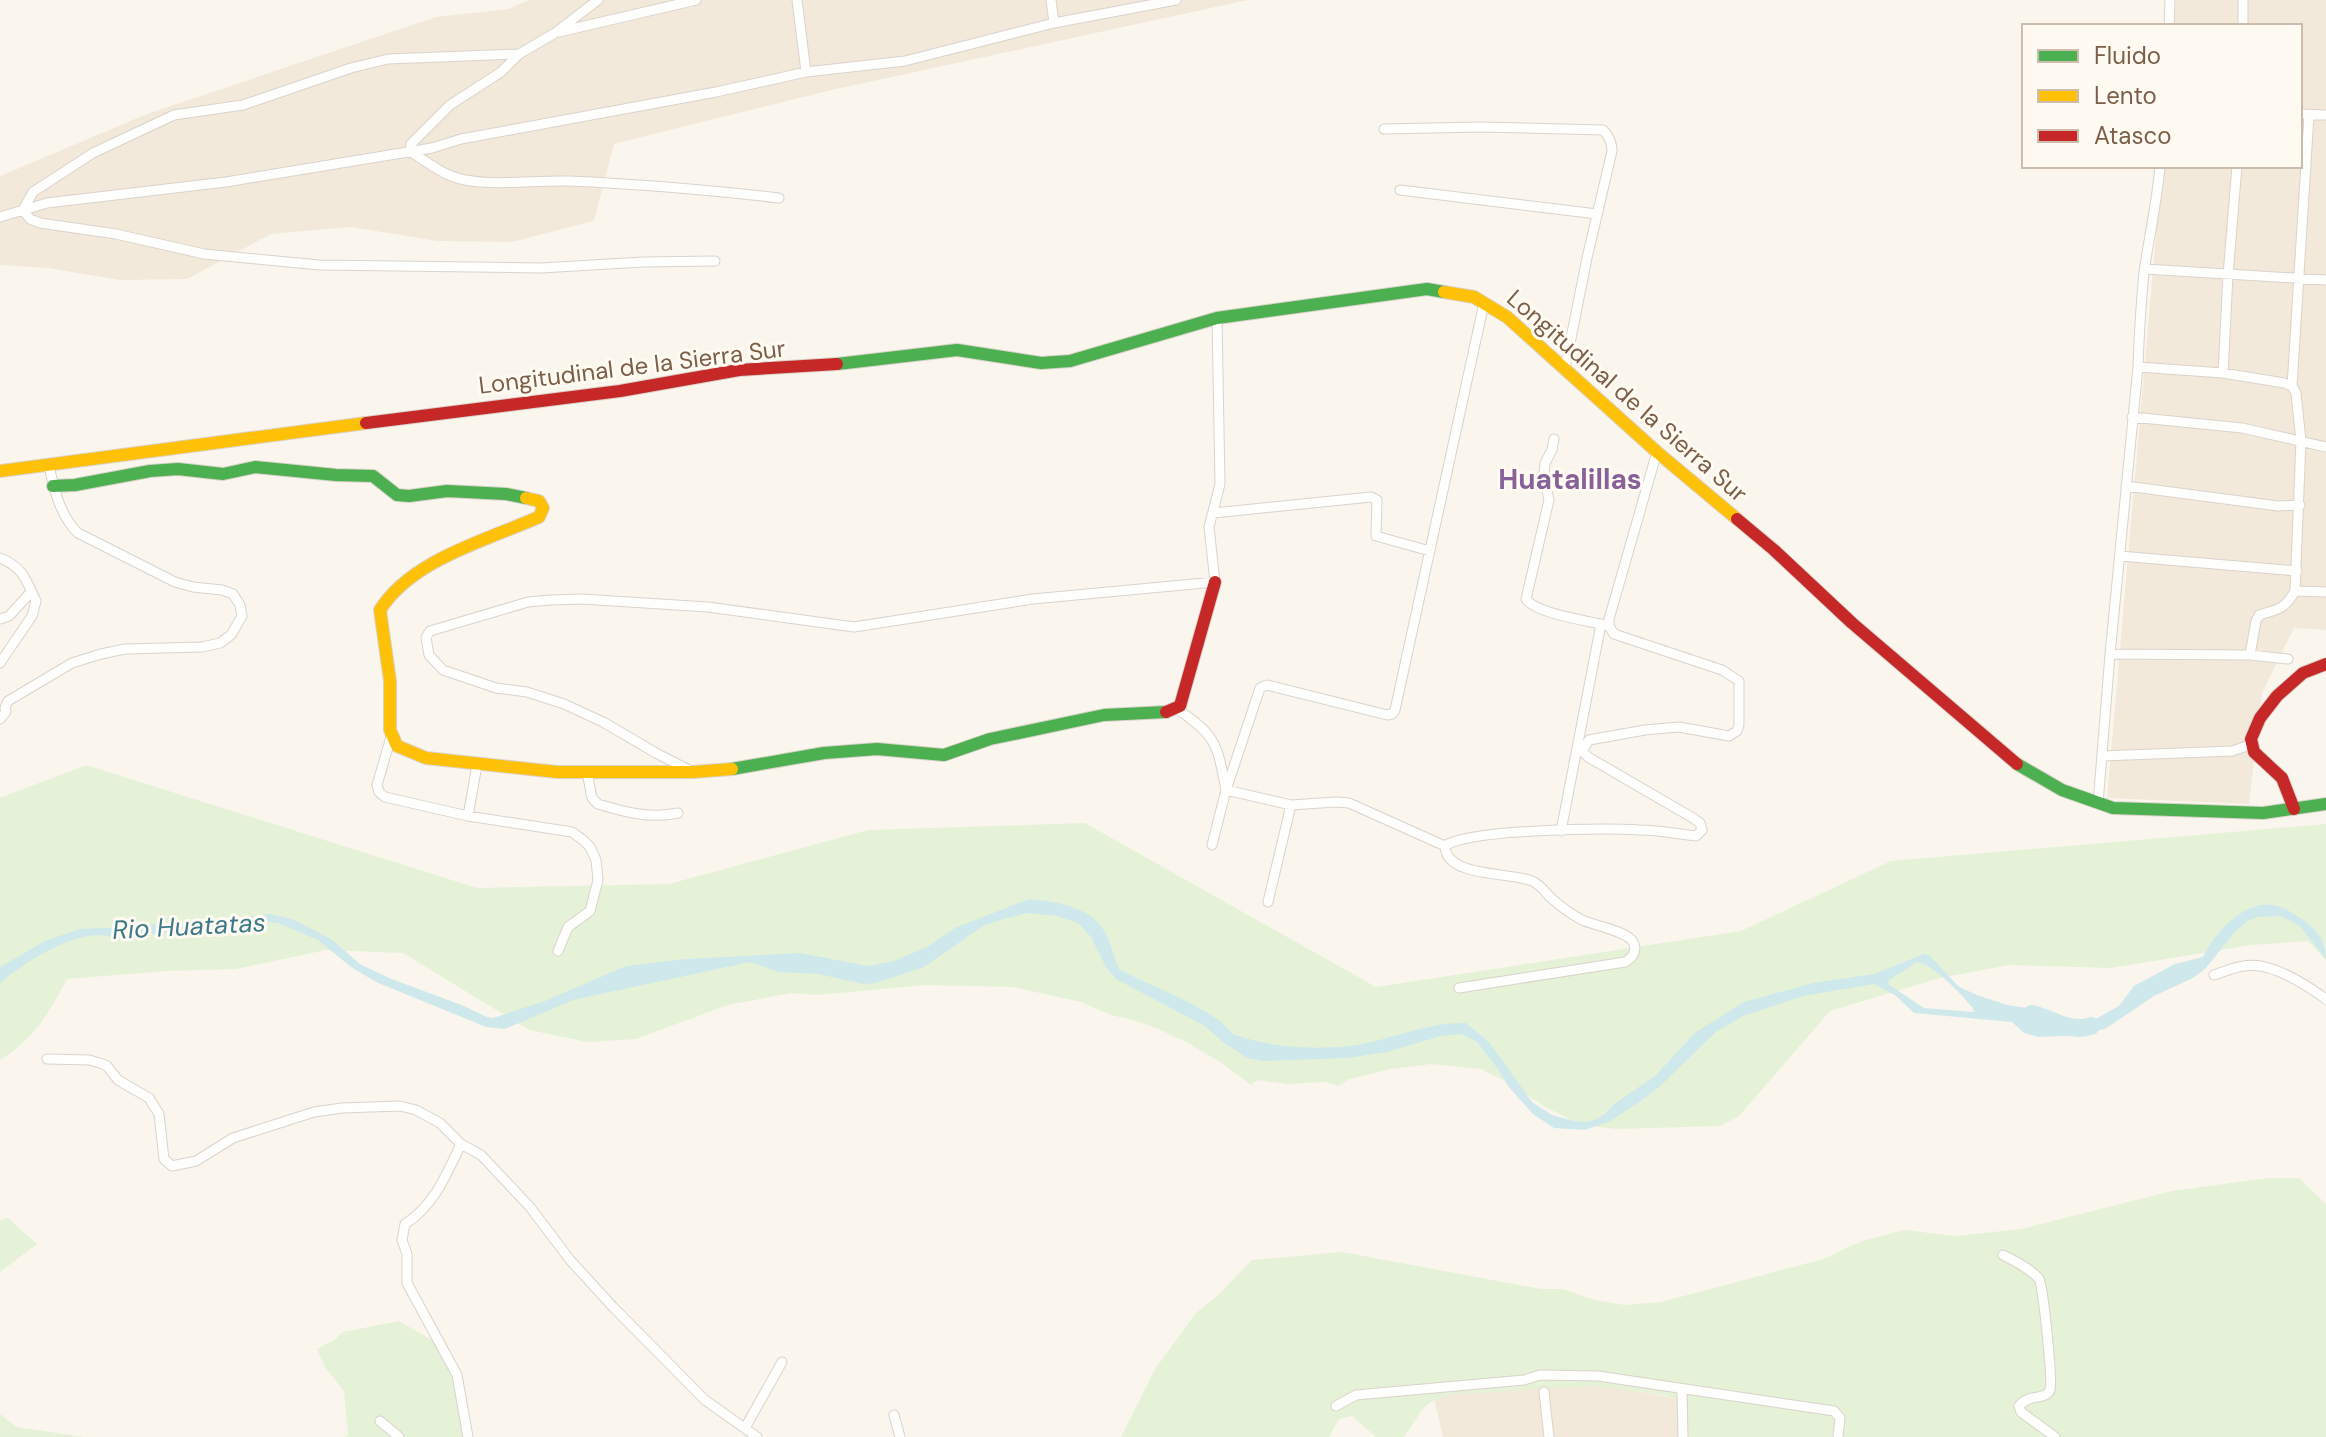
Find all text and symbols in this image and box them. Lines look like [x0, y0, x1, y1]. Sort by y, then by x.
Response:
legend [2022, 24, 2302, 168]
text: Fluido [2094, 40, 2161, 71]
text: Lento [2094, 80, 2157, 111]
text: Atasco [2094, 120, 2171, 151]
street label: Longitudinal de la Sierra Sur [1501, 283, 1754, 509]
street label: Longitudinal de la Sierra Sur [477, 332, 787, 401]
district label: Huatalillas [1498, 461, 1642, 498]
water label: Rio Huatatas [111, 905, 267, 947]

